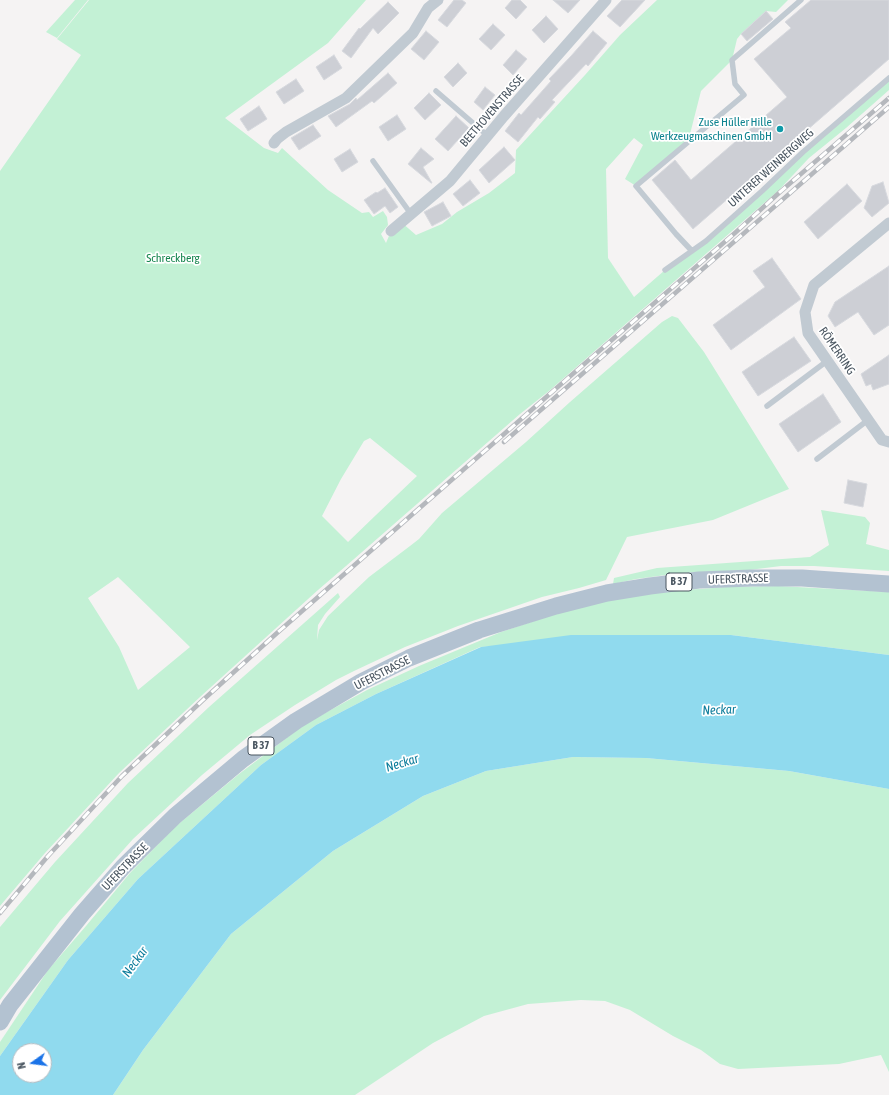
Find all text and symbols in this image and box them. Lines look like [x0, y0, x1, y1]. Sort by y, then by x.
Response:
street label: BEETHOVENSTRASSE [457, 72, 527, 150]
place label: Zuse Hüller Hille Werkzeugmaschinen GmbH [651, 115, 772, 143]
marker: Zuse Hüller Hille Werkzeugmaschinen GmbH [775, 124, 785, 134]
street label: UNTERER WEINBERGWEG [725, 126, 817, 210]
park label: Schreckberg [146, 251, 200, 265]
street label: RÖMERRING [816, 324, 858, 378]
street label: UFERSTRASSE [708, 571, 768, 587]
road number: B 37 [666, 573, 692, 591]
street label: UFERSTRASSE [352, 653, 412, 693]
water label: Neckar [702, 702, 736, 718]
road number: B 37 [248, 737, 274, 755]
water label: Neckar [384, 751, 420, 775]
street label: UFERSTRASSE [99, 840, 151, 894]
water label: Neckar [119, 944, 151, 980]
north arrow [12, 1043, 52, 1083]
text: N [15, 1061, 28, 1070]

